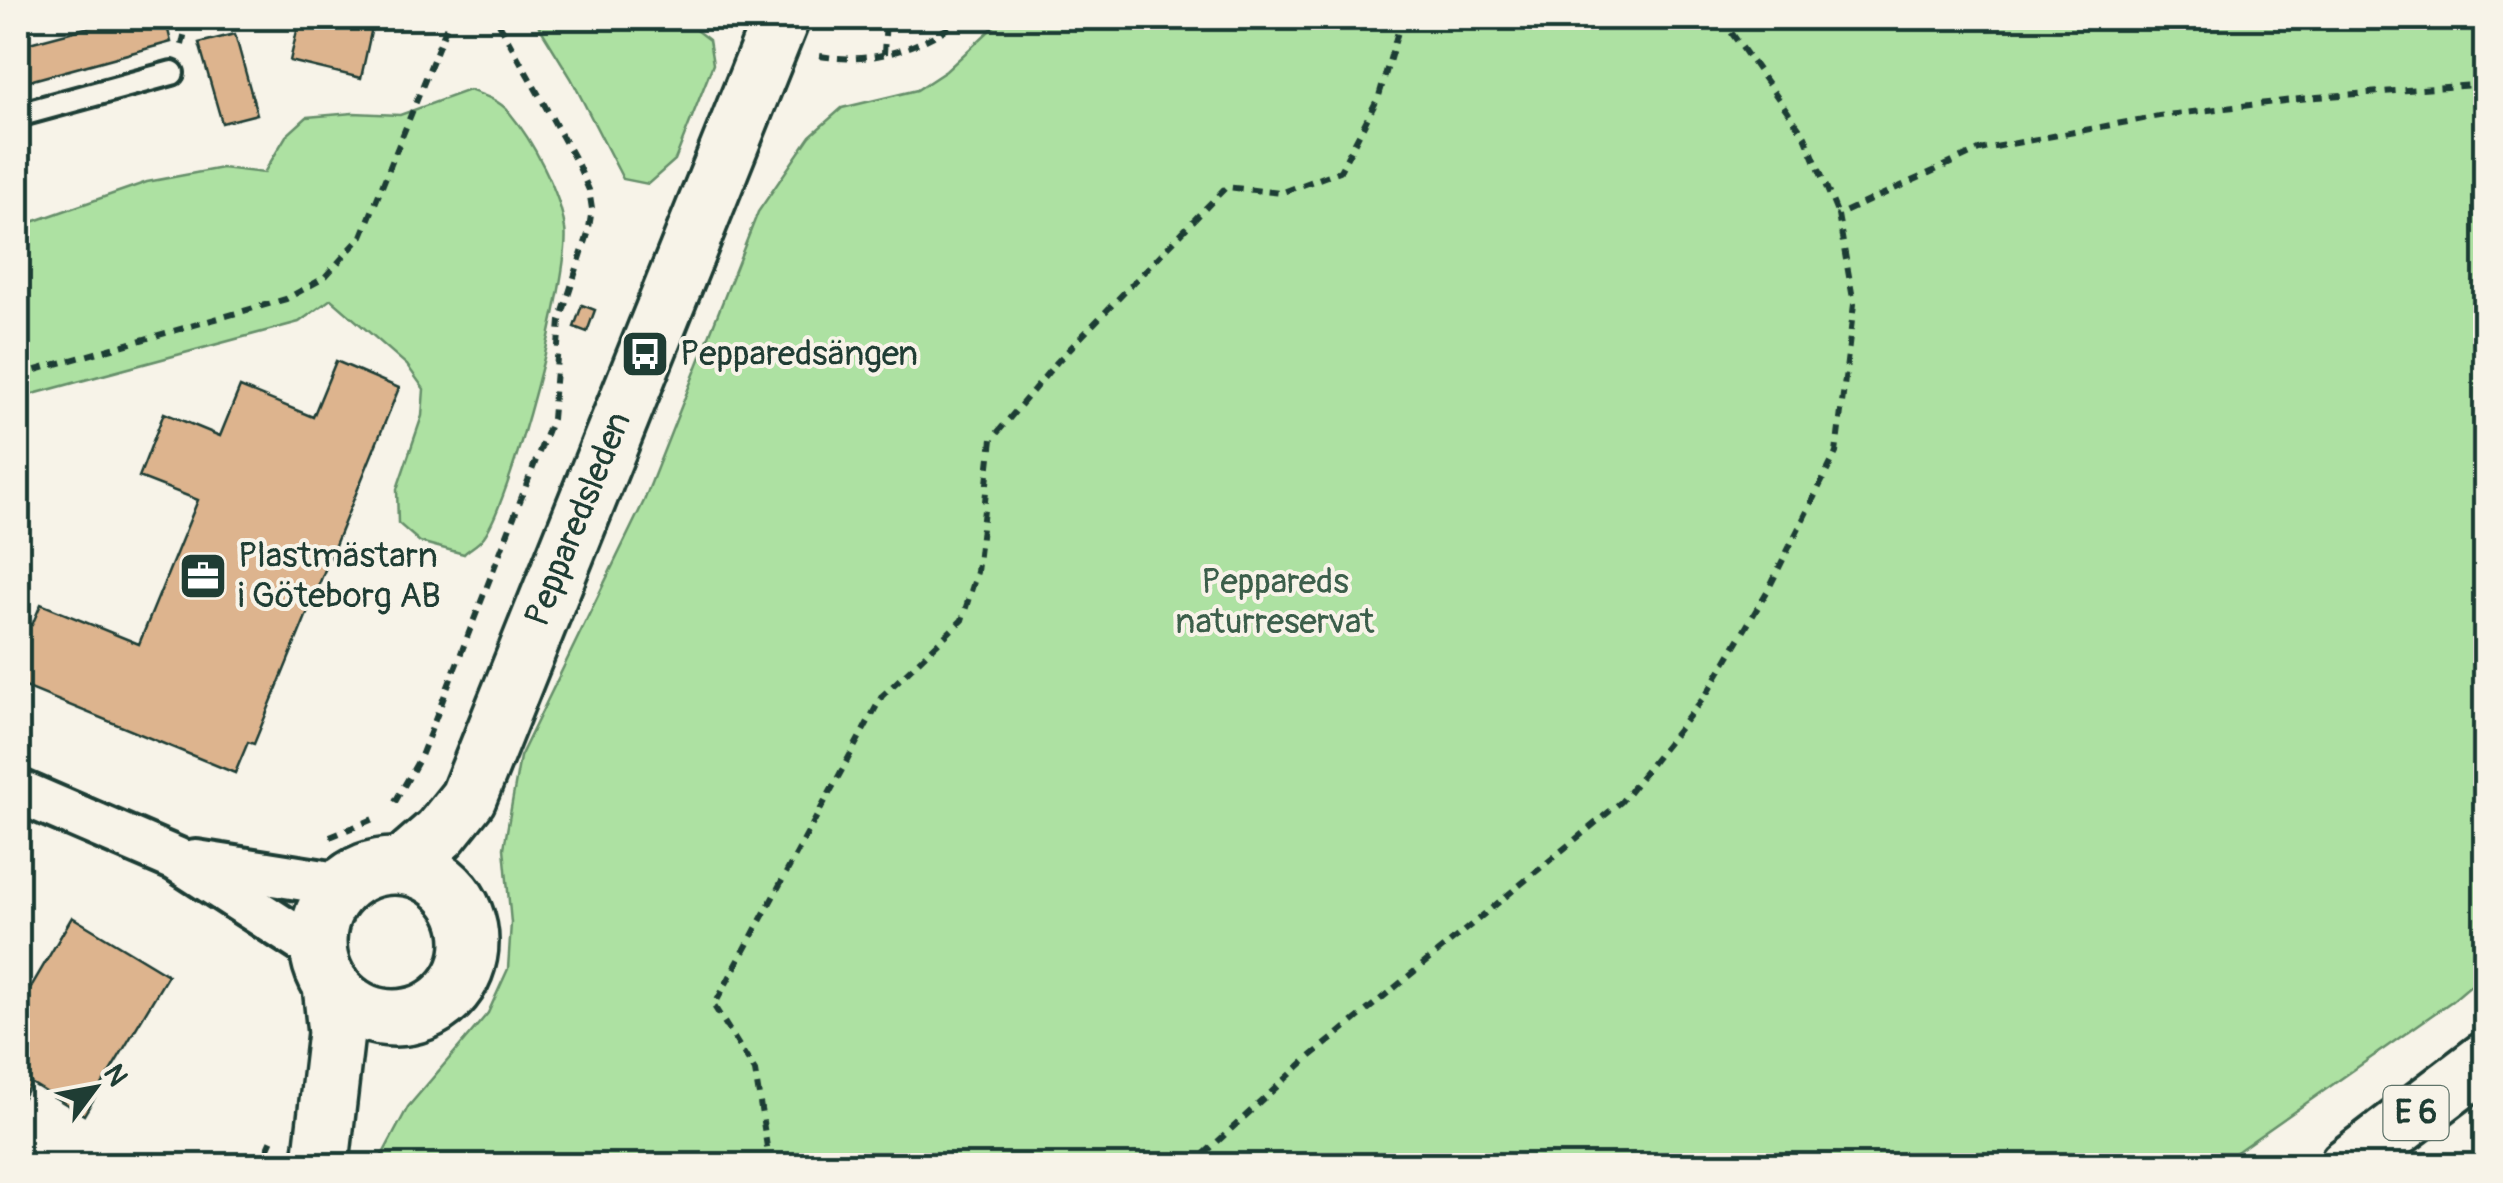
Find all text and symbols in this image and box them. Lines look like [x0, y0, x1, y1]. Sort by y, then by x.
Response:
bus stop icon: Pepparedsängen [619, 328, 671, 380]
place label: Pepparedsängen [680, 332, 918, 376]
street label: Pepparedsleden [515, 405, 641, 633]
place label: Plastmästarn i Göteborg AB [238, 534, 441, 618]
office icon: Plastmästarn i Göteborg AB [177, 550, 229, 602]
park label: Peppareds naturreservat [1176, 560, 1375, 644]
north arrow [45, 1038, 145, 1138]
text: N [95, 1058, 135, 1093]
road number: E 6 [2384, 1086, 2448, 1140]

